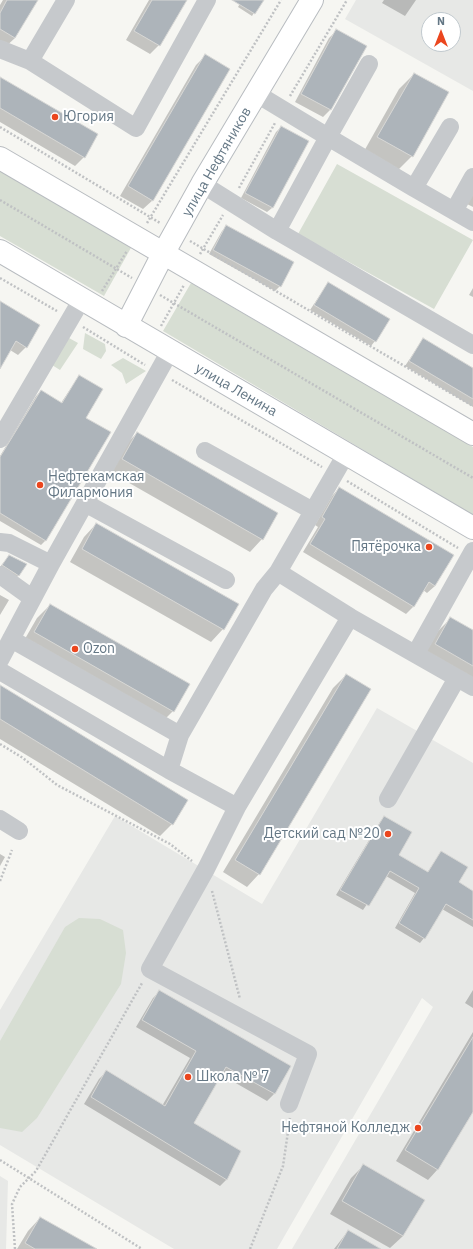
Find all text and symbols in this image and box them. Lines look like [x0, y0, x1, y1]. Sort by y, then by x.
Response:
north arrow [421, 12, 461, 52]
text: N [437, 14, 445, 28]
street label: улица Нефтяников [179, 104, 255, 220]
place label: Югория [63, 109, 114, 125]
marker: Югория [50, 112, 60, 122]
street label: улица Ленина [192, 360, 280, 420]
place label: Нефтекамская Филармония [48, 469, 144, 502]
marker: Нефтекамская Филармония [35, 480, 45, 490]
place label: Пятёрочка [351, 539, 421, 555]
marker: Пятёрочка [424, 542, 434, 552]
place label: Ozon [83, 641, 115, 657]
marker: Ozon [70, 644, 80, 654]
place label: Детский сад №20 [264, 826, 380, 842]
marker: Детский сад №20 [383, 829, 393, 839]
place label: Школа № 7 [196, 1069, 269, 1085]
marker: Школа № 7 [183, 1072, 193, 1082]
place label: Нефтяной Колледж [281, 1120, 410, 1136]
marker: Нефтяной Колледж [413, 1123, 423, 1133]

